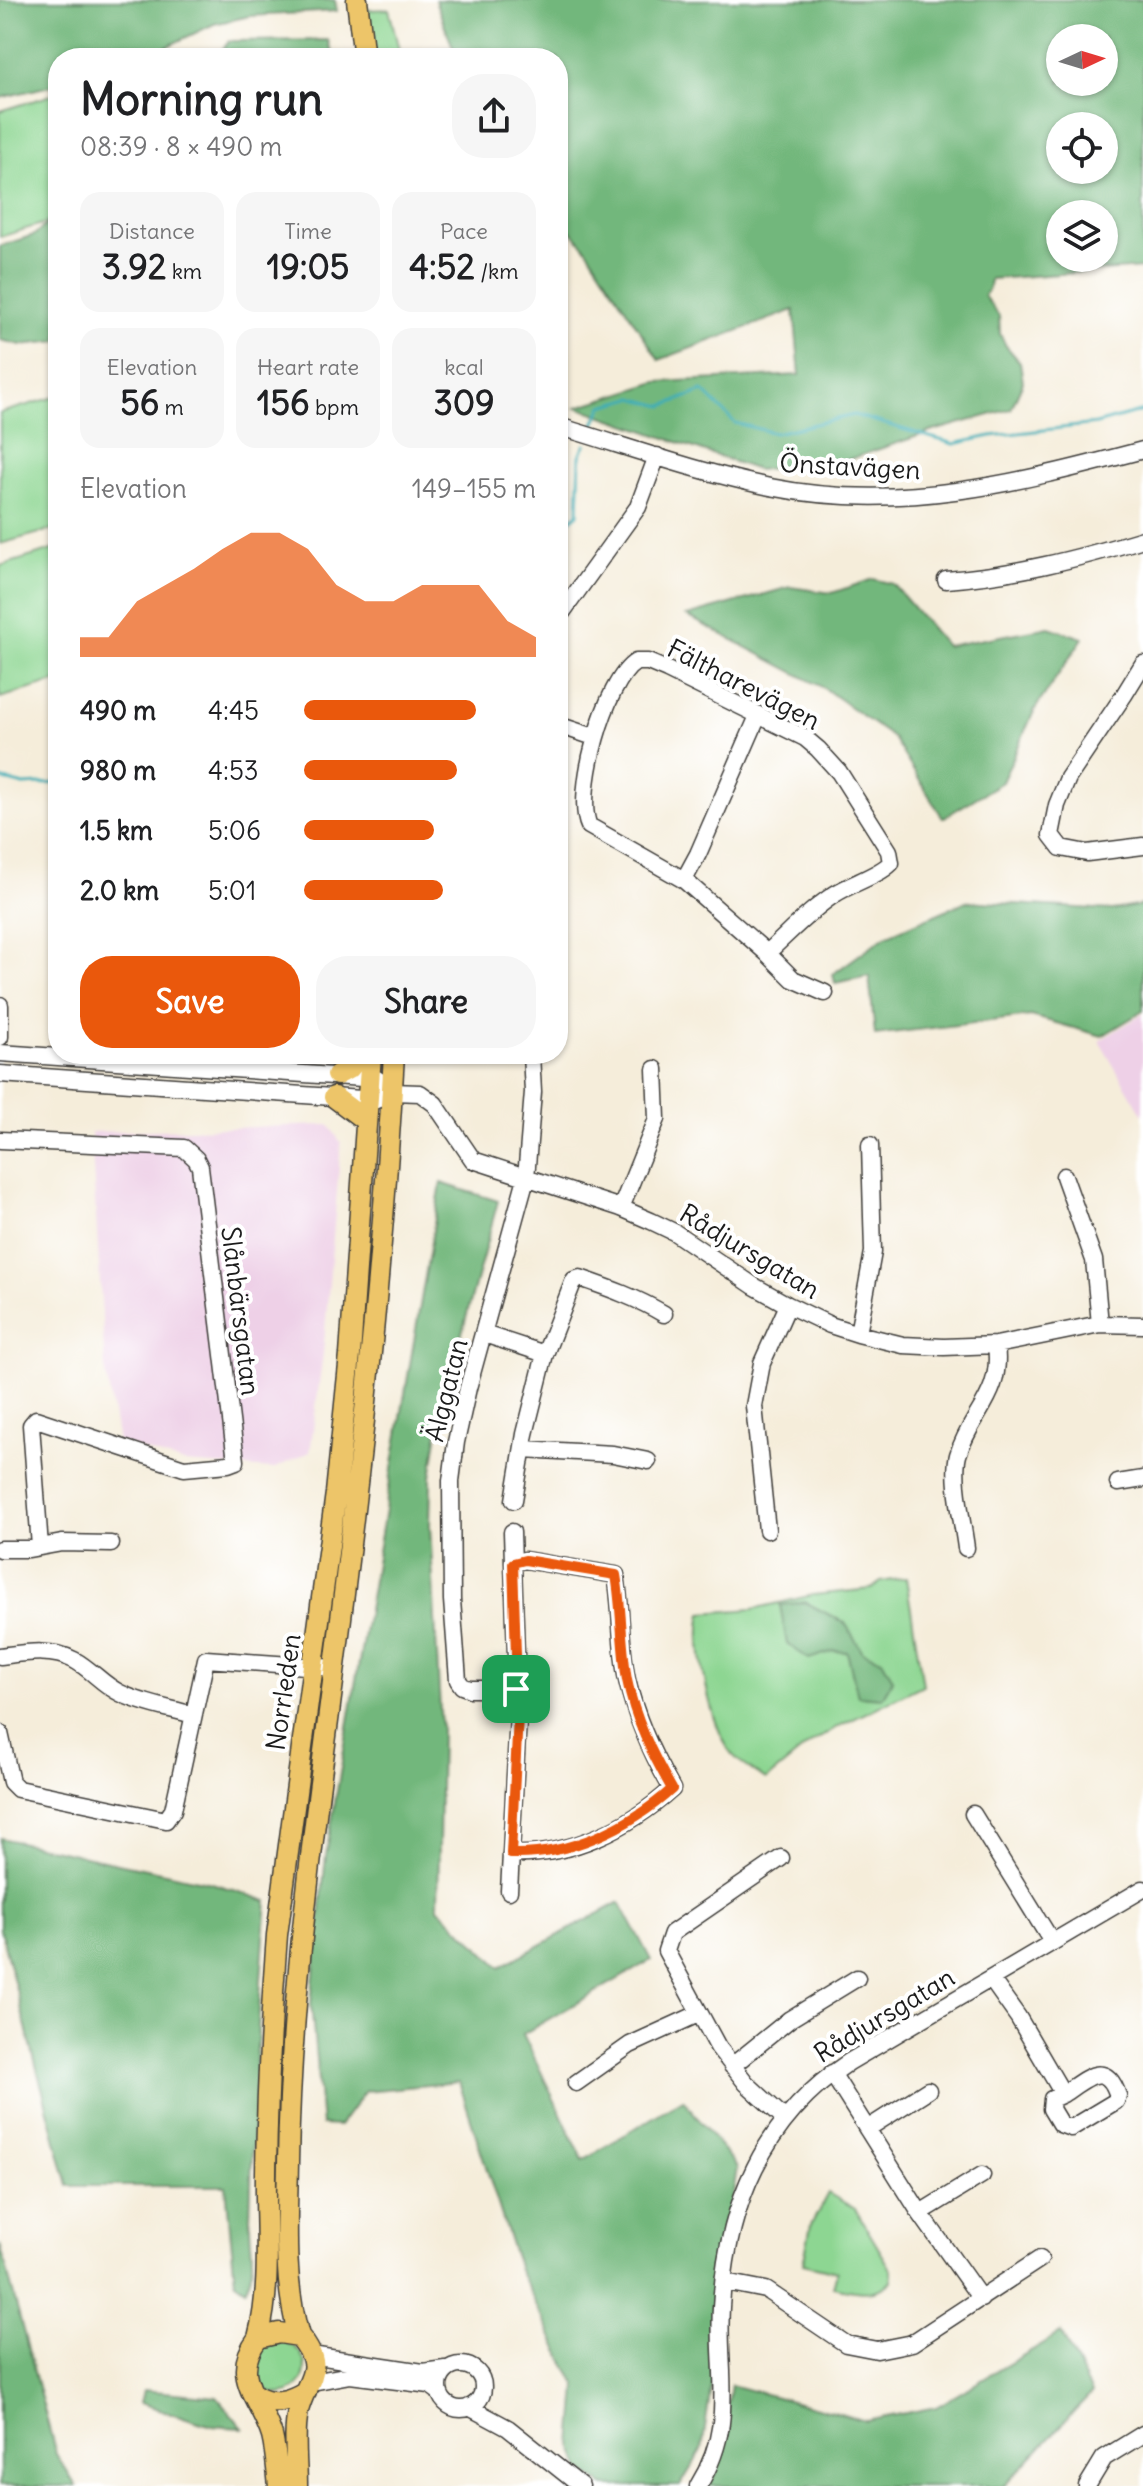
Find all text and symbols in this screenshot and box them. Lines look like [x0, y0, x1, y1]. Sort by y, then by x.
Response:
north arrow [1046, 24, 1118, 96]
map controls [1046, 24, 1118, 272]
text: Morning run [80, 72, 323, 127]
button: share [452, 74, 536, 158]
button: locate [1046, 112, 1118, 184]
text: 08:39 · 8 × 490 m [80, 130, 282, 163]
button: layers [1046, 200, 1118, 272]
text: Distance [109, 217, 195, 245]
text: Time [284, 217, 332, 245]
text: Pace [440, 217, 488, 245]
text: 3.92 [102, 245, 166, 288]
text: 19:05 [267, 245, 349, 288]
text: 4:52 [409, 245, 475, 288]
text: km [166, 257, 202, 285]
text: /km [475, 257, 519, 285]
text: Elevation [107, 353, 197, 381]
text: Heart rate [257, 353, 359, 381]
text: kcal [444, 353, 484, 381]
text: 56 [120, 381, 159, 424]
text: 156 [257, 381, 310, 424]
text: 309 [433, 381, 495, 424]
text: m [159, 393, 184, 421]
text: bpm [310, 393, 359, 421]
street label: Önstavägen [779, 446, 921, 486]
text: Elevation [80, 472, 187, 505]
text: 149–155 m [412, 472, 536, 505]
street label: Fältharevägen [662, 631, 826, 737]
text: 490 m [80, 694, 156, 727]
text: 4:45 [208, 694, 259, 727]
text: 980 m [80, 754, 156, 787]
text: 4:53 [208, 754, 259, 787]
text: 1.5 km [80, 814, 153, 847]
text: 5:06 [208, 814, 261, 847]
text: 2.0 km [80, 874, 159, 907]
text: 5:01 [208, 874, 256, 907]
button: Save [80, 956, 300, 1048]
button: Share [316, 956, 536, 1048]
street label: Rådjursgatan [674, 1196, 826, 1306]
street label: Slånbärsgatan [214, 1225, 268, 1397]
street label: Älggatan [417, 1335, 475, 1445]
street label: Norrleden [258, 1631, 308, 1753]
pin [482, 1655, 550, 1723]
icon: arrive [494, 1667, 538, 1711]
street label: Rådjursgatan [808, 1960, 960, 2070]

